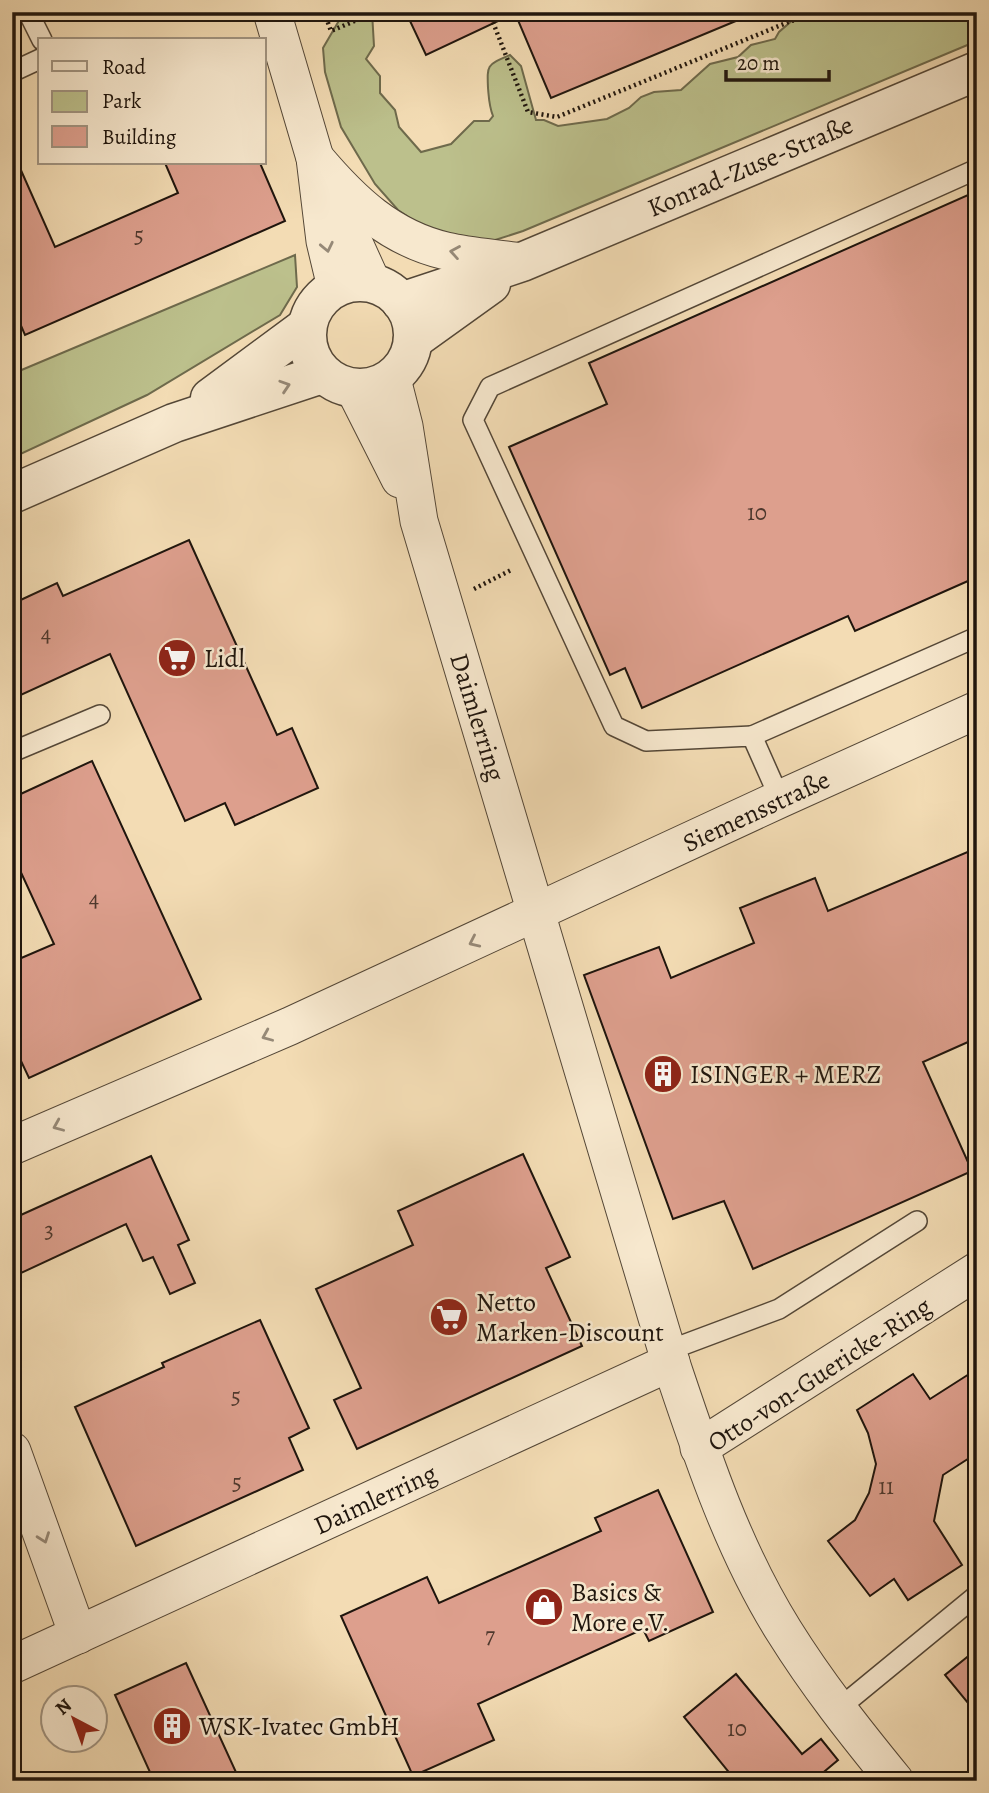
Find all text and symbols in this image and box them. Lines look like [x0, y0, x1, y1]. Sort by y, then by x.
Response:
legend [38, 38, 266, 164]
scale bar [726, 38, 830, 82]
text: 20 m [737, 49, 780, 77]
text: Road [102, 53, 146, 81]
text: Park [102, 87, 142, 115]
street label: Konrad-Zuse-Straße [642, 107, 858, 226]
text: Building [102, 123, 177, 151]
house number: 5 [134, 220, 144, 251]
one-way arrow [318, 241, 333, 253]
one-way arrow [449, 245, 461, 260]
one-way arrow [279, 379, 291, 394]
house number: 10 [747, 497, 767, 528]
house number: 4 [41, 618, 51, 649]
supermarket icon: Lidl [156, 637, 198, 679]
place label: Lidl [204, 641, 245, 676]
street label: Daimlerring [442, 649, 514, 785]
street label: Siemensstraße [677, 762, 835, 861]
house number: 4 [89, 883, 99, 914]
one-way arrow [468, 934, 481, 948]
one-way arrow [261, 1028, 274, 1042]
building icon: ISINGER + MERZ [642, 1053, 684, 1095]
place label: ISINGER + MERZ [690, 1057, 881, 1092]
one-way arrow [53, 1118, 65, 1132]
house number: 3 [44, 1215, 54, 1246]
place label: Netto Marken-Discount [476, 1285, 664, 1350]
street label: Otto-von-Guericke-Ring [701, 1289, 938, 1460]
supermarket icon: Netto Marken-Discount [428, 1296, 470, 1338]
house number: 5 [231, 1381, 241, 1412]
street label: Daimlerring [308, 1456, 442, 1543]
house number: 5 [232, 1467, 242, 1498]
house number: 11 [878, 1471, 894, 1502]
one-way arrow [35, 1532, 49, 1544]
place label: Basics & More e.V. [571, 1575, 669, 1640]
shop icon: Basics & More e.V. [523, 1586, 565, 1628]
house number: 7 [485, 1620, 495, 1651]
north arrow [38, 1685, 108, 1755]
text: N [50, 1692, 77, 1721]
building icon: WSK-Ivatec GmbH [151, 1705, 193, 1747]
place label: WSK-Ivatec GmbH [198, 1709, 400, 1744]
house number: 10 [727, 1713, 747, 1744]

